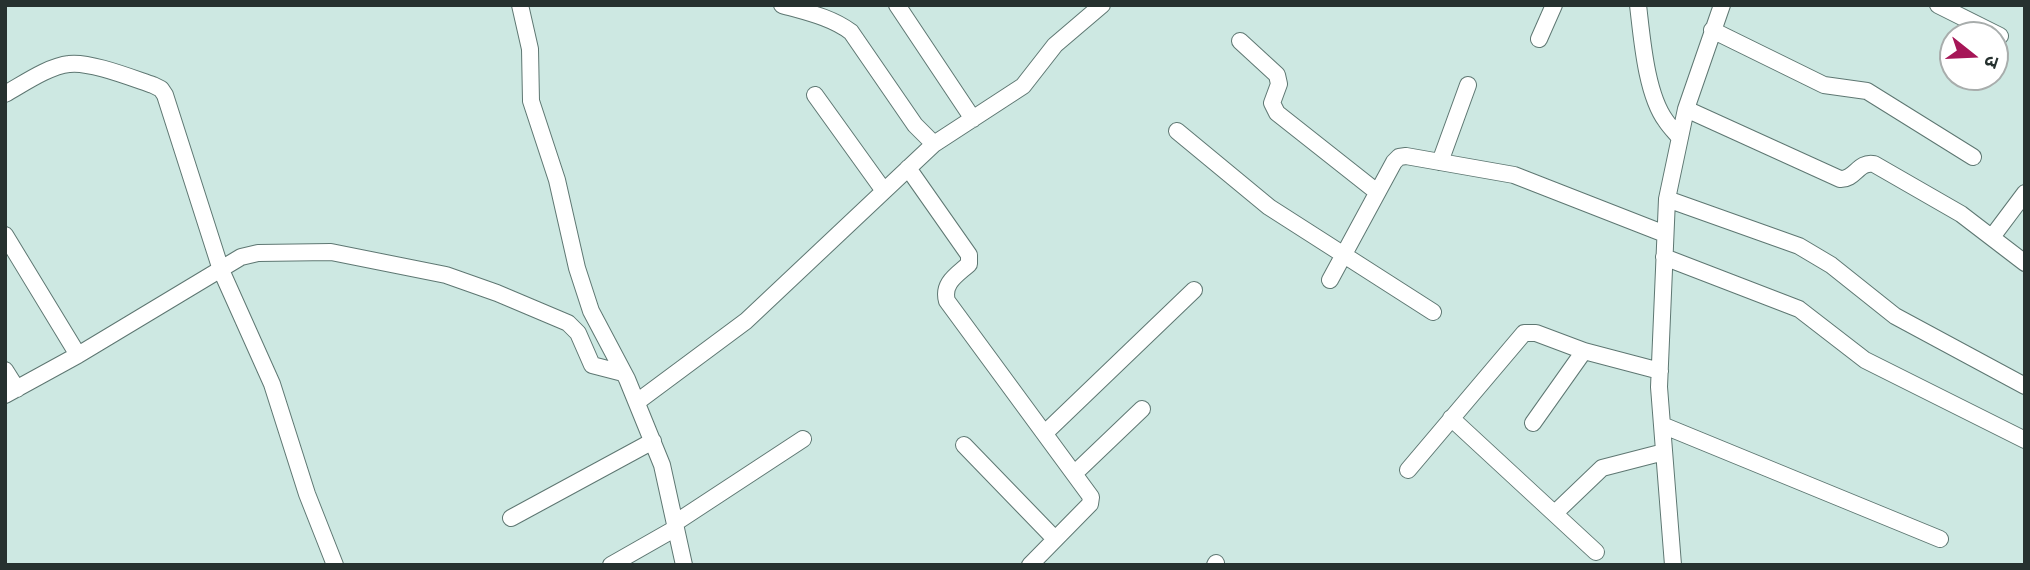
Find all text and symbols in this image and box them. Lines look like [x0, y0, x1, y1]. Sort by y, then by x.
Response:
north arrow [1939, 21, 2009, 91]
text: उ [1980, 53, 2004, 71]

